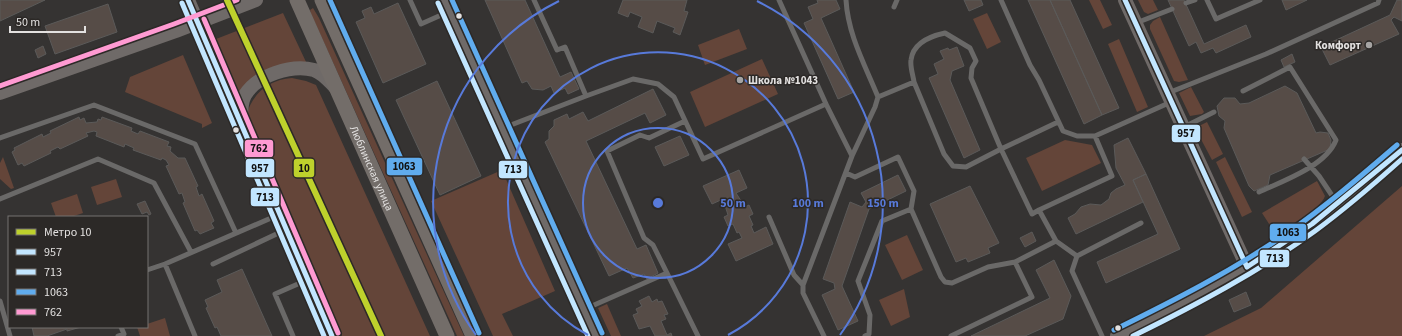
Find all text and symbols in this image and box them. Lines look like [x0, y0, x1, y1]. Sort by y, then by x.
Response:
scale bar [10, 8, 85, 34]
unlabelled marker [454, 11, 464, 21]
text: 50 m [16, 14, 40, 31]
place label: Комфорт [1315, 38, 1362, 53]
marker: Комфорт [1364, 40, 1374, 50]
place label: Школа №1043 [748, 73, 818, 88]
marker: Школа №1043 [735, 75, 745, 85]
street label: Люблинская улица [346, 123, 398, 213]
line badge: 957 [1171, 124, 1201, 143]
unlabelled marker [231, 125, 241, 135]
text: 957 [1177, 126, 1195, 141]
line badge: 762 [244, 139, 274, 158]
text: 762 [250, 141, 268, 156]
line badge: 1063 [386, 157, 423, 176]
line badge: 957 [245, 158, 275, 178]
line badge: 10 [293, 158, 315, 178]
text: 1063 [392, 159, 416, 174]
line badge: 713 [498, 160, 528, 179]
text: 957 [251, 161, 269, 176]
text: 10 [298, 161, 310, 176]
text: 713 [504, 162, 522, 177]
line badge: 713 [250, 187, 280, 207]
text: 713 [256, 190, 274, 205]
text: 50 m [720, 195, 746, 212]
text: 100 m [792, 195, 824, 212]
text: 150 m [867, 195, 899, 212]
centre of rings [651, 196, 665, 210]
legend [8, 216, 148, 328]
line badge: 1063 [1269, 223, 1307, 242]
text: Метро 10 [44, 224, 92, 241]
text: 1063 [1276, 225, 1300, 240]
text: 957 [44, 244, 62, 261]
line badge: 713 [1259, 249, 1290, 268]
text: 713 [1266, 251, 1284, 266]
text: 713 [44, 264, 62, 281]
text: 1063 [44, 284, 68, 301]
text: 762 [44, 304, 62, 321]
unlabelled marker [1113, 323, 1123, 333]

